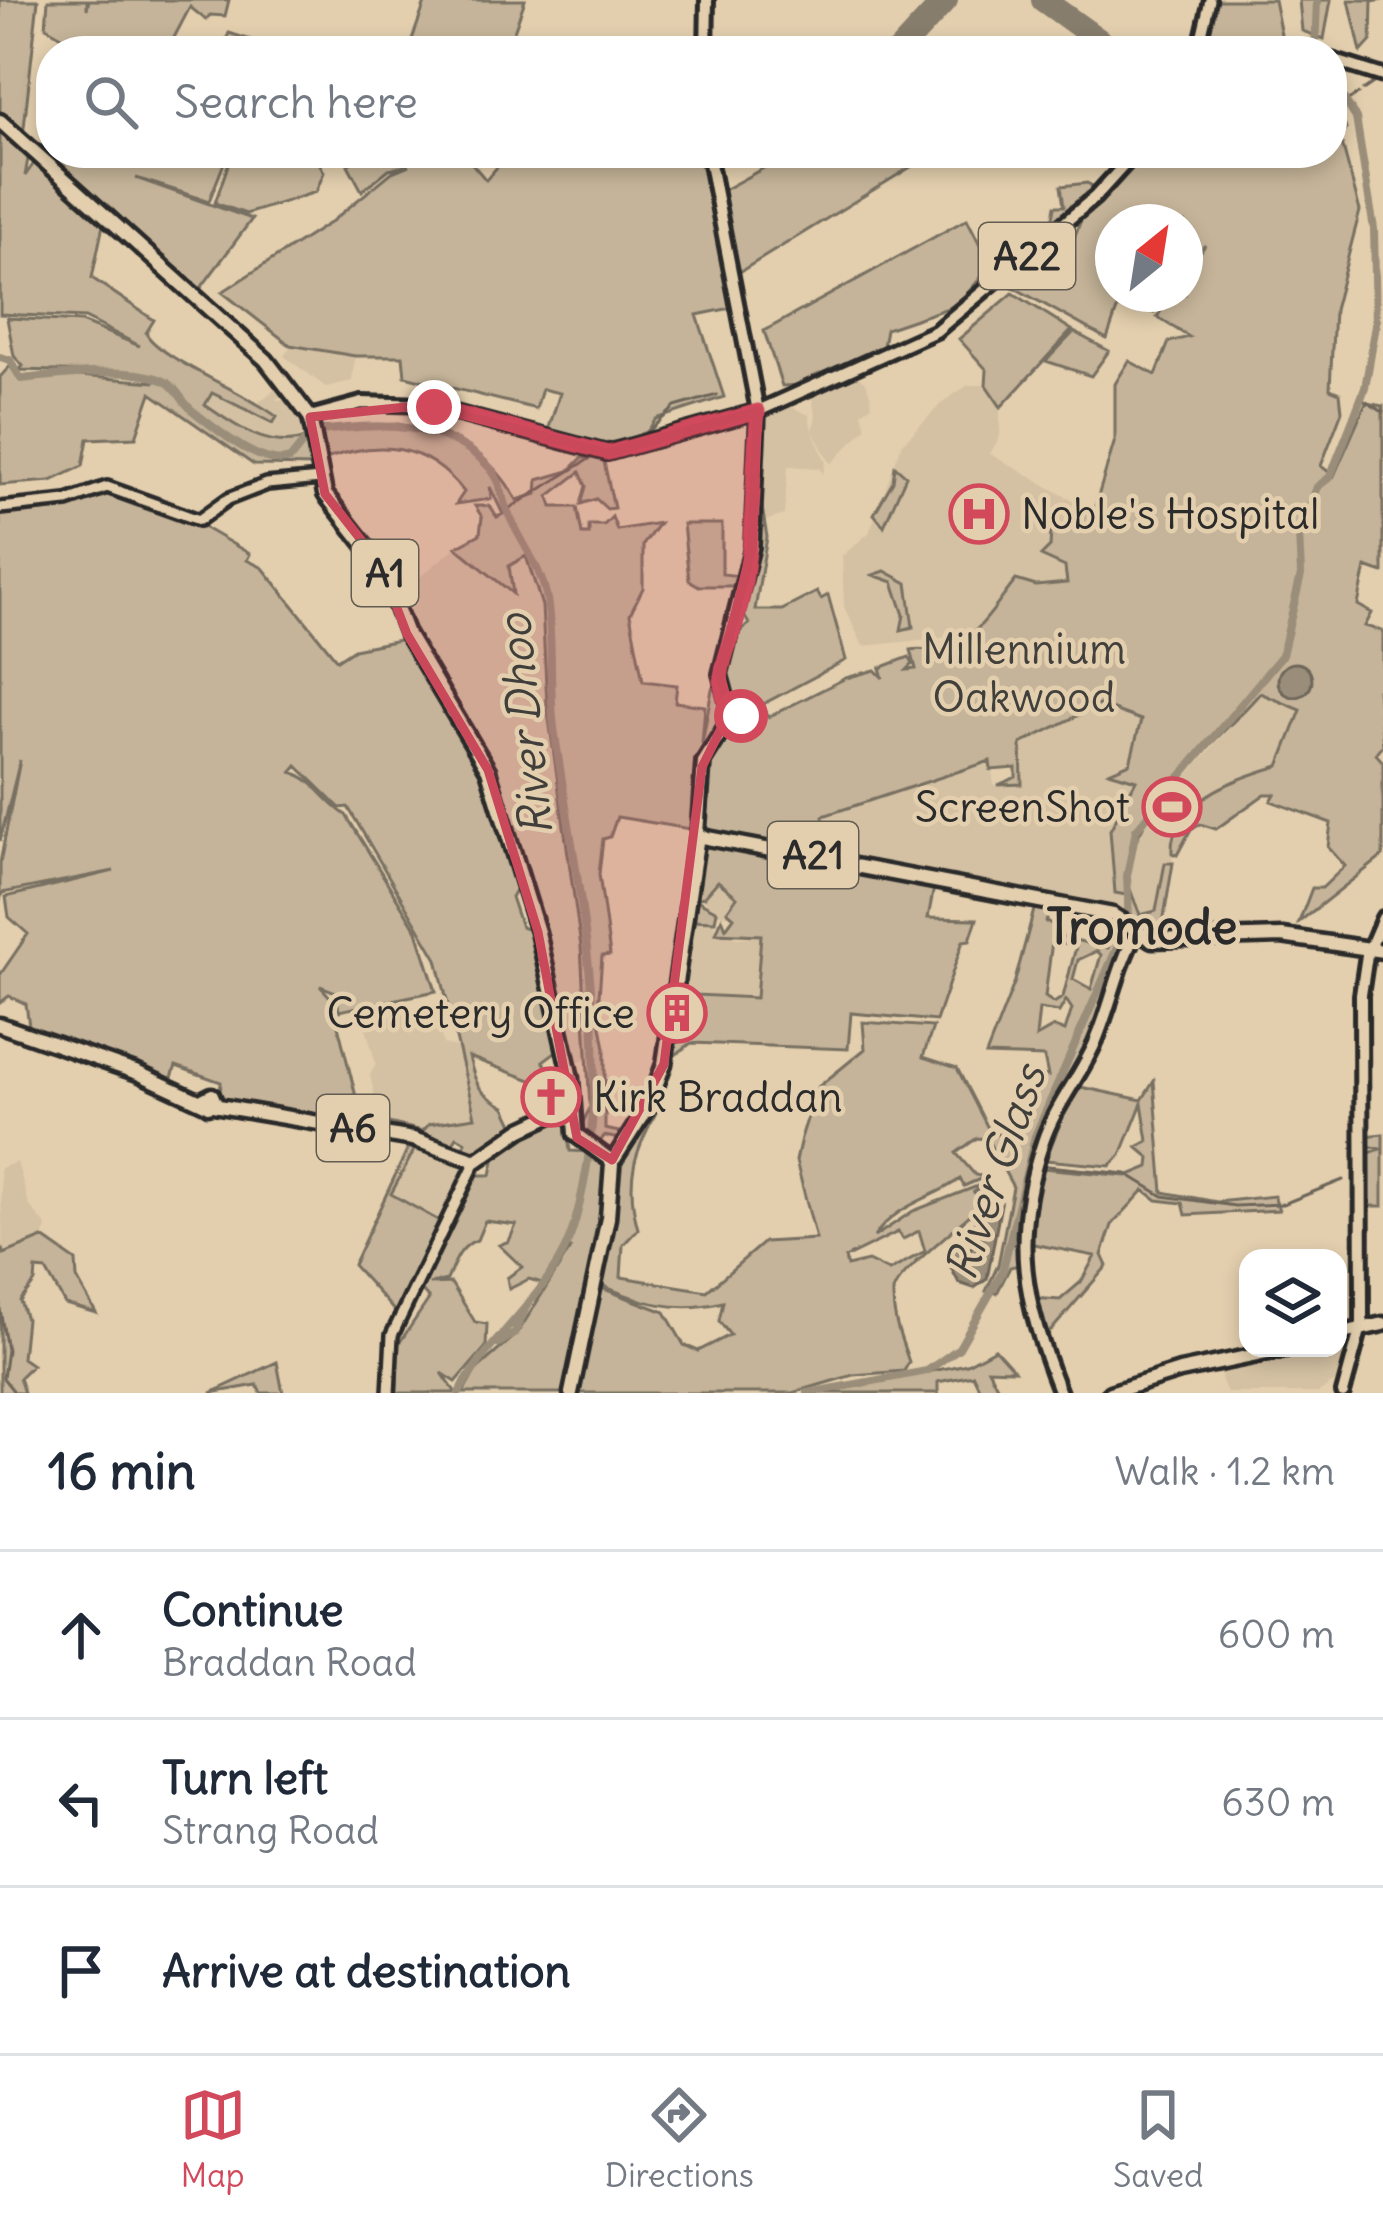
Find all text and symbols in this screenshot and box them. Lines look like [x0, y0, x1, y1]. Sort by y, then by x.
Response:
search box [36, 36, 1347, 168]
icon: search [78, 69, 144, 135]
text: Search here [174, 74, 418, 130]
north arrow [1095, 204, 1203, 312]
road number: A22 [979, 223, 1075, 289]
route end [407, 380, 461, 434]
hospital icon: Noble's Hospital [948, 483, 1010, 545]
place label: Noble's Hospital [1021, 488, 1319, 540]
road number: A1 [352, 540, 418, 606]
water label: River Dhoo [485, 609, 564, 838]
park label: Millennium Oakwood [922, 623, 1126, 723]
route start [714, 689, 768, 743]
sports icon: ScreenShot [1141, 776, 1203, 838]
place label: ScreenShot [915, 781, 1130, 833]
road number: A21 [768, 822, 858, 888]
district label: Tromode [1047, 897, 1237, 957]
building icon: Cemetery Office [646, 982, 708, 1044]
place label: Cemetery Office [326, 987, 635, 1039]
water label: River Glass [932, 1055, 1059, 1287]
church icon: Kirk Braddan [520, 1066, 582, 1128]
place label: Kirk Braddan [593, 1071, 843, 1123]
road number: A6 [317, 1095, 389, 1161]
map controls [1239, 1249, 1347, 1357]
button: layers [1239, 1249, 1347, 1357]
text: 16 min [48, 1439, 196, 1503]
text: Walk · 1.2 km [1114, 1447, 1335, 1496]
text: Continue [162, 1582, 344, 1638]
icon: ahead [48, 1602, 114, 1668]
text: 600 m [1218, 1610, 1335, 1659]
text: Braddan Road [162, 1638, 417, 1687]
text: Turn left [162, 1750, 328, 1806]
icon: left [48, 1770, 114, 1836]
text: 630 m [1221, 1778, 1335, 1827]
text: Strang Road [162, 1806, 379, 1855]
icon: arrive [48, 1938, 114, 2004]
text: Arrive at destination [162, 1943, 571, 1999]
tab: Map [180, 2082, 246, 2196]
tab: Directions [605, 2082, 754, 2196]
tab: Saved [1113, 2082, 1203, 2196]

